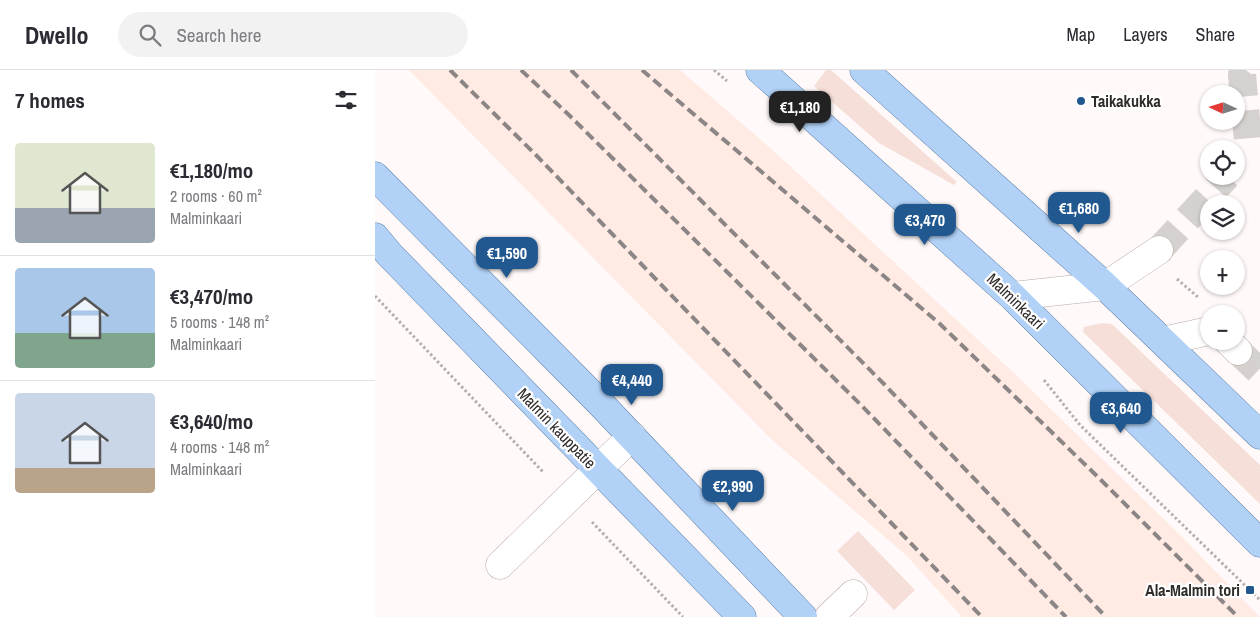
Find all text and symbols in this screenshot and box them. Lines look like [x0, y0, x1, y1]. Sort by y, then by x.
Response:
search box [118, 12, 468, 57]
text: Dwello [25, 19, 88, 51]
icon: search [136, 21, 164, 49]
text: Search here [176, 22, 261, 48]
text: Map [1067, 22, 1095, 47]
text: Layers [1123, 22, 1168, 47]
text: Share [1196, 22, 1235, 47]
north arrow [1200, 85, 1245, 130]
map controls [1200, 85, 1245, 350]
text: 7 homes [15, 86, 85, 115]
icon: filters [332, 86, 360, 114]
pin: €1,180 [759, 90, 841, 133]
place label: Taikakukka [1091, 90, 1161, 112]
marker: Taikakukka [1075, 95, 1087, 107]
text: €1,180 [780, 96, 820, 118]
button: locate [1200, 140, 1245, 185]
text: €1,180/mo [170, 156, 253, 185]
icon: home [55, 163, 115, 223]
text: 2 rooms · 60 m² [170, 185, 262, 207]
pin: €1,680 [1038, 191, 1120, 234]
button: layers [1200, 195, 1245, 240]
text: €1,680 [1059, 197, 1099, 219]
pin: €3,470 [884, 204, 966, 246]
text: Malminkaari [170, 207, 242, 229]
text: €3,470 [905, 209, 945, 231]
pin: €1,590 [466, 236, 548, 279]
text: €1,590 [487, 242, 527, 264]
button: + [1200, 250, 1245, 295]
street label: Malminkaari [982, 268, 1050, 334]
text: €3,470/mo [170, 282, 253, 311]
icon: home [55, 288, 115, 348]
button: − [1200, 305, 1245, 350]
text: 5 rooms · 148 m² [170, 311, 269, 333]
text: Malminkaari [170, 333, 242, 355]
pin: €4,440 [591, 364, 673, 406]
text: €4,440 [612, 369, 652, 391]
street label: Malmin kauppatie [513, 383, 601, 473]
pin: €3,640 [1080, 392, 1162, 434]
text: €3,640 [1101, 397, 1141, 419]
text: €3,640/mo [170, 407, 253, 436]
icon: home [55, 413, 115, 473]
text: 4 rooms · 148 m² [170, 436, 269, 458]
text: Malminkaari [170, 458, 242, 480]
pin: €2,990 [692, 470, 774, 512]
text: €2,990 [713, 475, 753, 497]
place label: Ala-Malmin tori [1145, 579, 1240, 601]
marker: Ala-Malmin tori [1244, 584, 1256, 596]

